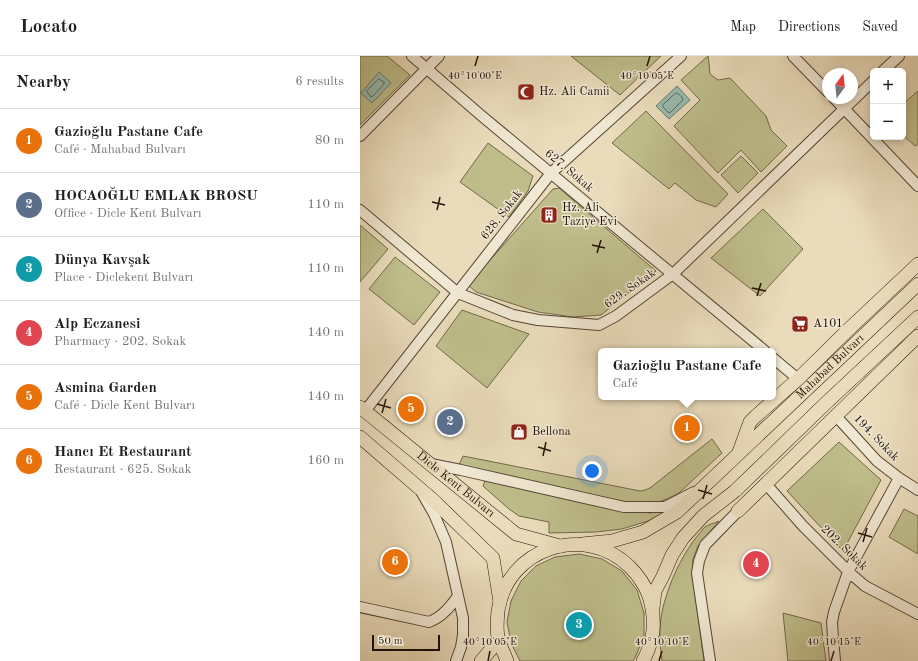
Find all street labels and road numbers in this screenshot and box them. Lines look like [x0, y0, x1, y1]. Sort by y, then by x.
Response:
street label: 627. Sokak [542, 147, 596, 195]
street label: 628. Sokak [479, 188, 525, 242]
street label: 629. Sokak [602, 267, 658, 311]
street label: Mahabad Bulvarı [794, 332, 867, 402]
street label: 194. Sokak [851, 412, 901, 464]
street label: Dicle Kent Bulvarı [414, 449, 497, 520]
street label: 202. Sokak [818, 523, 870, 573]

